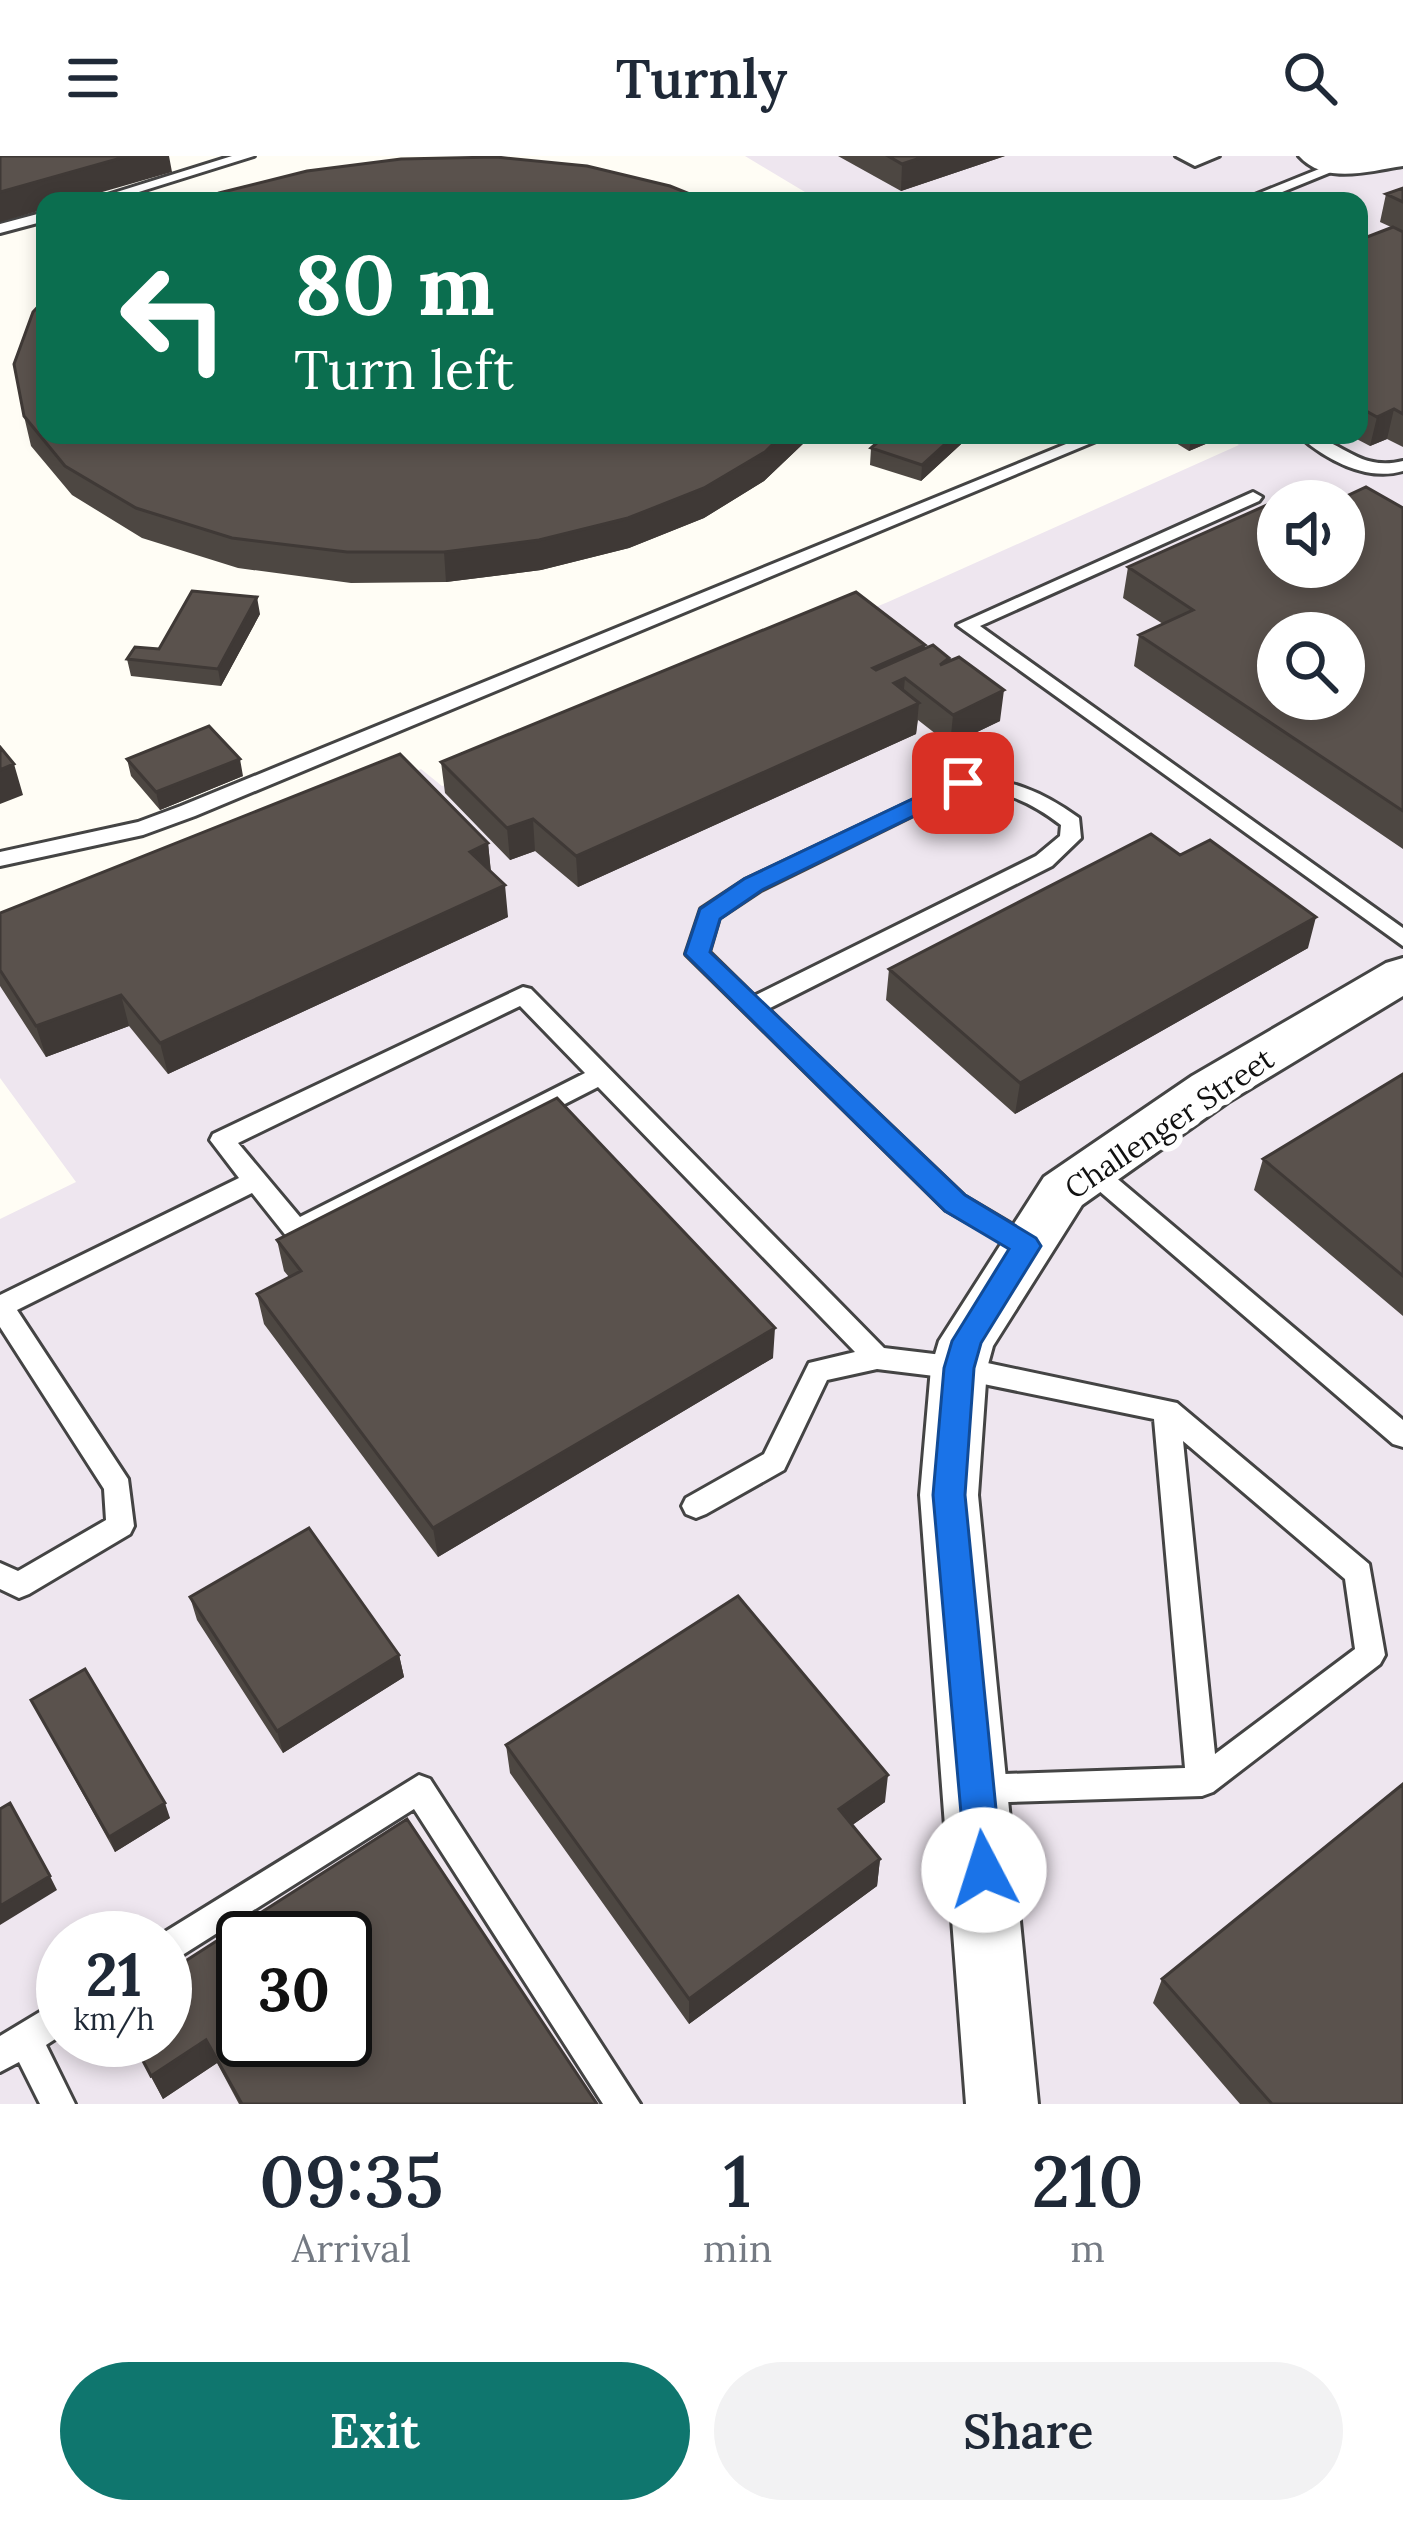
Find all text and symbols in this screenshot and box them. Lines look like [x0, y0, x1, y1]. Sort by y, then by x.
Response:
text: Turnly [616, 44, 787, 113]
icon: menu [60, 45, 126, 111]
icon: search [1277, 45, 1343, 111]
text: 80 m [294, 230, 495, 338]
icon: left [96, 240, 252, 396]
text: Turn left [294, 335, 514, 404]
map controls [1257, 480, 1365, 720]
button: sound [1257, 480, 1365, 588]
button: search [1257, 612, 1365, 720]
pin [912, 732, 1014, 834]
icon: arrive [930, 750, 996, 816]
street label: Challenger Street [1057, 1039, 1282, 1208]
position arrow [921, 1807, 1047, 1933]
speed limit sign: 30 [216, 1911, 372, 2067]
text: 21 [86, 1936, 142, 2012]
text: km/h [73, 2000, 155, 2038]
text: 09:35 [259, 2135, 444, 2227]
text: 1 [723, 2135, 752, 2227]
text: 210 [1032, 2135, 1144, 2227]
text: Arrival [292, 2223, 411, 2273]
text: min [703, 2223, 772, 2273]
text: m [1070, 2223, 1105, 2273]
button: Exit [60, 2362, 690, 2500]
button: Share [714, 2362, 1343, 2500]

